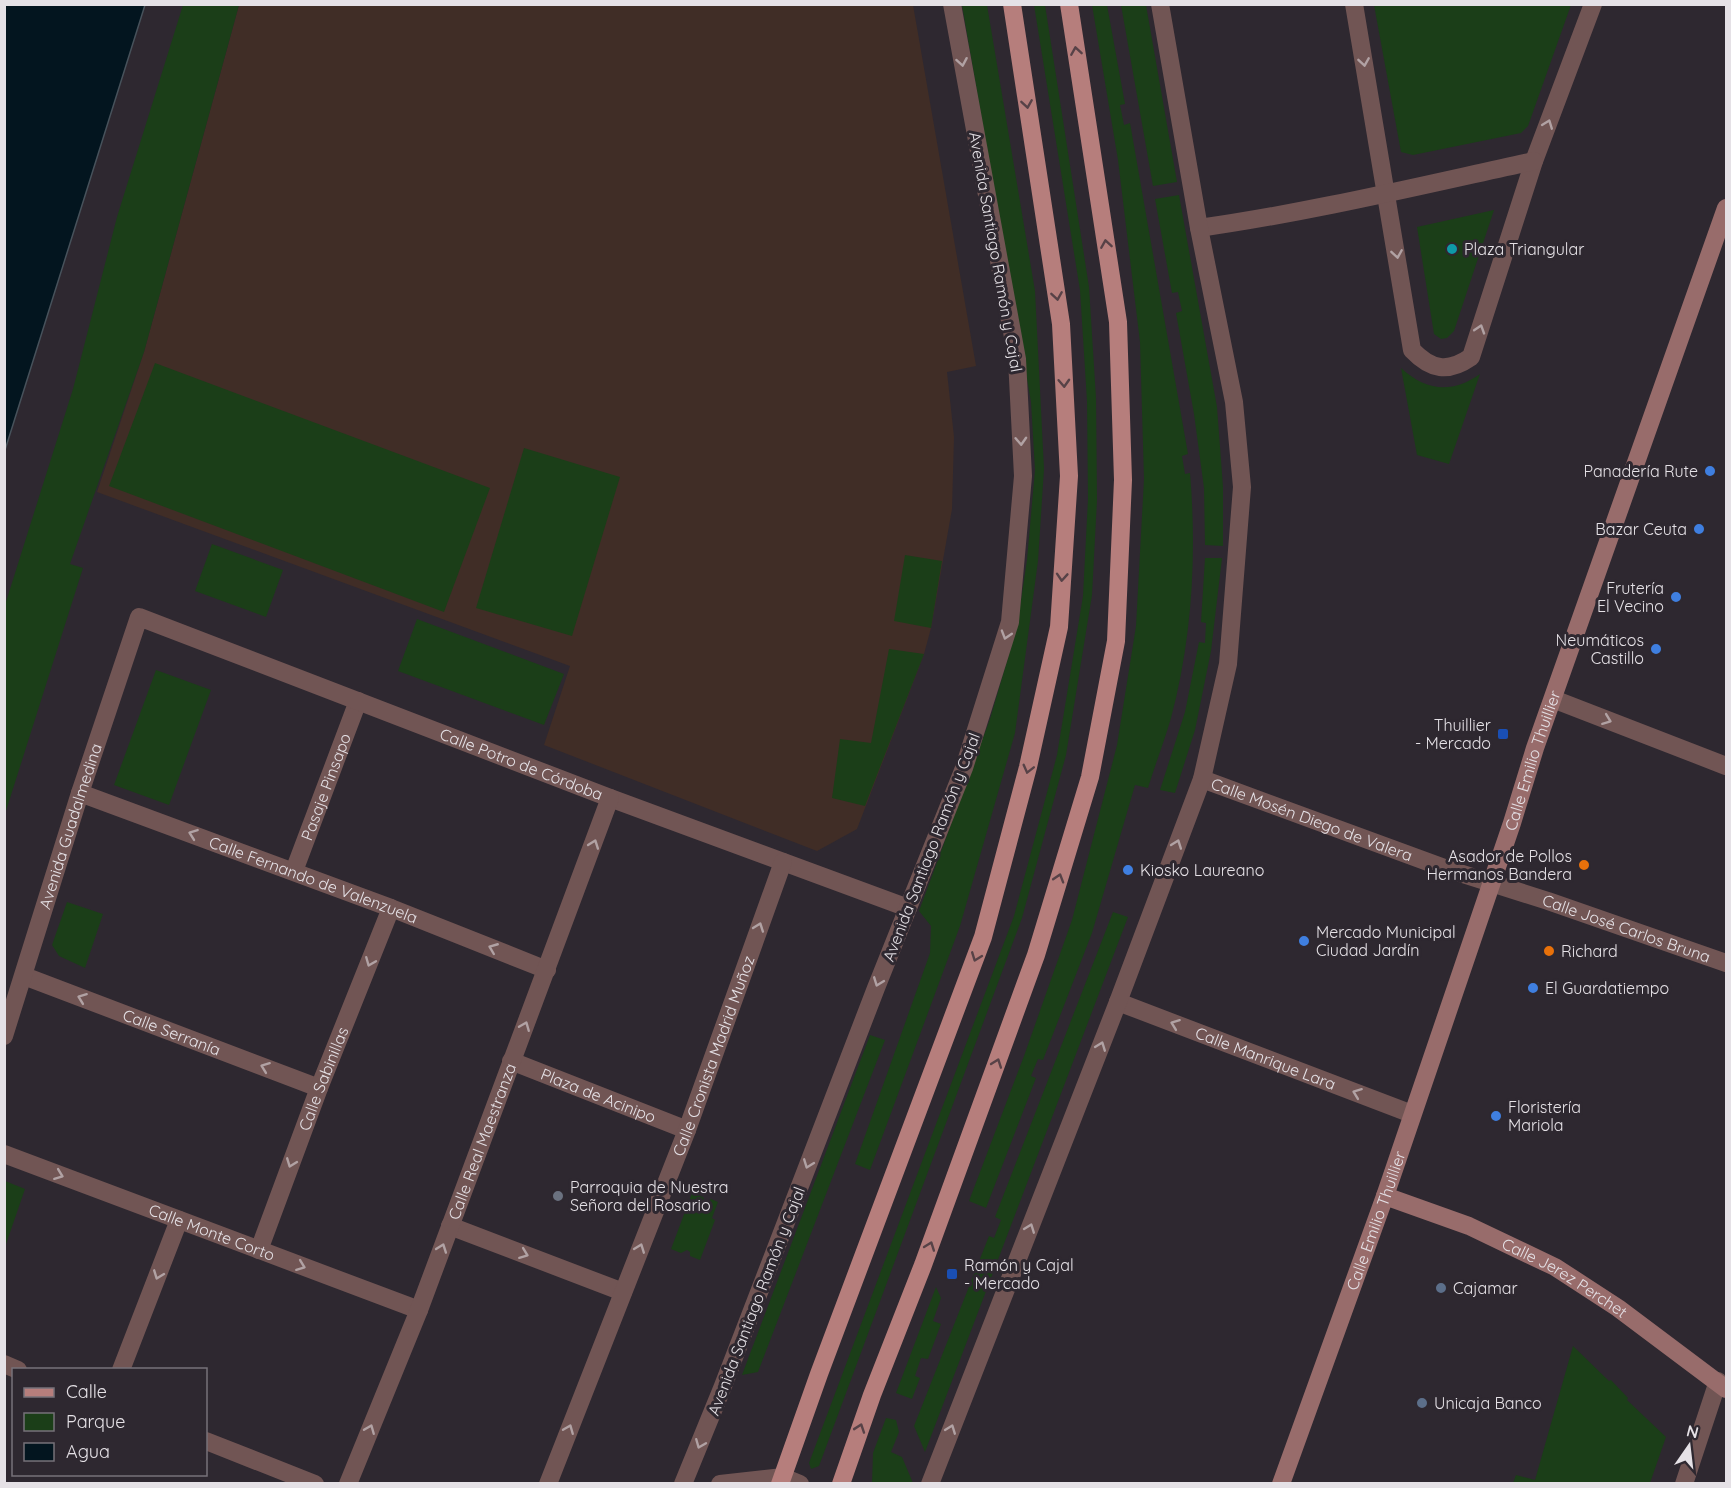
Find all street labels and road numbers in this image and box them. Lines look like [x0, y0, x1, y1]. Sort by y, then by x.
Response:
street label: Avenida Santiago Ramón y Cajal [965, 130, 1027, 374]
street label: Calle Emilio Thuillier [1500, 688, 1565, 833]
street label: Calle Potro de Córdoba [437, 724, 606, 804]
street label: Pasaje Pinsapo [296, 730, 355, 843]
street label: Avenida Santiago Ramón y Cajal [878, 730, 984, 964]
street label: Avenida Guadalmedina [34, 741, 106, 911]
street label: Calle Mosén Diego de Valera [1208, 773, 1415, 865]
street label: Calle Fernando de Valenzuela [206, 832, 421, 928]
street label: Calle José Carlos Bruna [1540, 890, 1713, 967]
street label: Calle Cronista Madrid Muñoz [668, 953, 759, 1159]
street label: Calle Serranía [120, 1004, 223, 1060]
street label: Calle Manrique Lara [1193, 1022, 1339, 1094]
street label: Calle Sabinillas [294, 1024, 353, 1133]
street label: Calle Real Maestranza [444, 1060, 520, 1222]
street label: Plaza de Acinipo [538, 1064, 659, 1127]
street label: Calle Emilio Thuillier [1342, 1148, 1410, 1293]
street label: Avenida Santiago Ramón y Cajal [703, 1184, 809, 1418]
street label: Calle Monte Corto [146, 1199, 278, 1265]
street label: Calle Jerez Perchet [1499, 1233, 1632, 1322]

